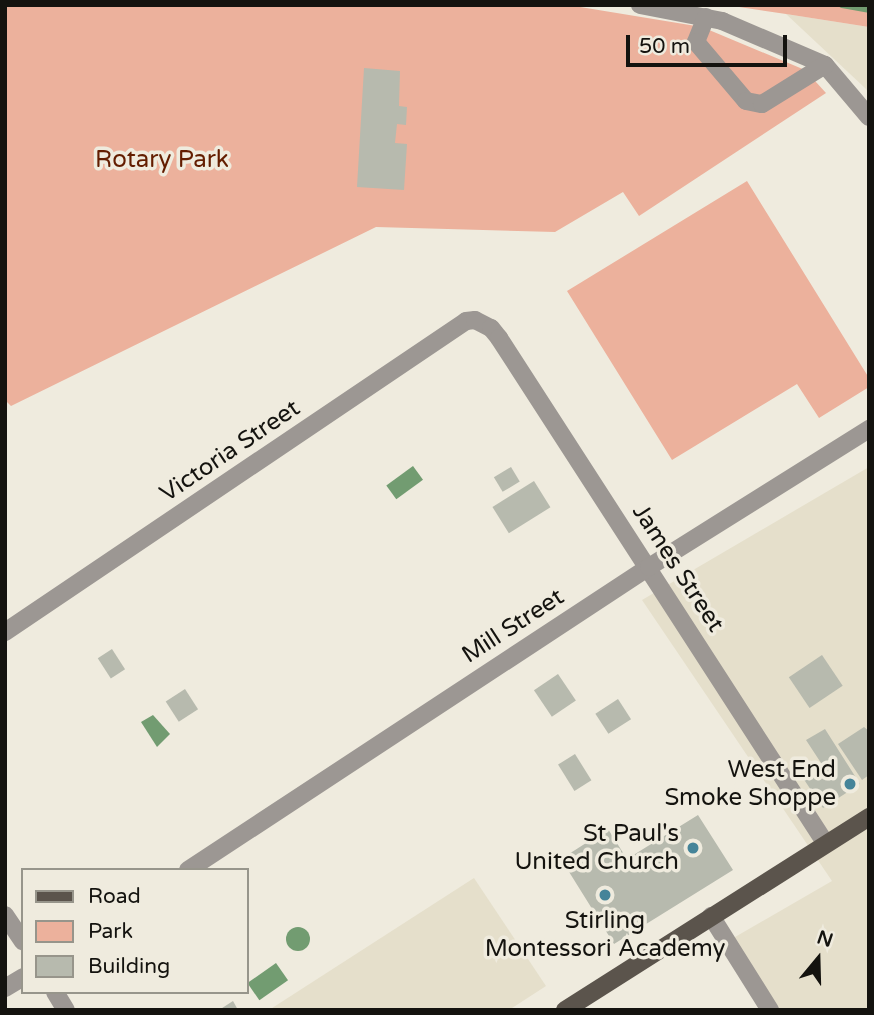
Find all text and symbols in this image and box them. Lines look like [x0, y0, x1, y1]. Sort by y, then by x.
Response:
scale bar [629, 21, 790, 65]
text: 50 m [639, 34, 690, 59]
park label: Rotary Park [95, 146, 229, 174]
street label: Victoria Street [155, 394, 305, 508]
street label: James Street [626, 499, 730, 637]
street label: Mill Street [457, 582, 569, 670]
place label: West End Smoke Shoppe [664, 756, 836, 812]
marker: West End Smoke Shoppe [842, 776, 858, 792]
place label: St Paul's United Church [515, 820, 679, 876]
marker: St Paul's United Church [685, 840, 701, 856]
legend [21, 868, 248, 994]
text: Road [88, 884, 141, 909]
marker: Stirling Montessori Academy [597, 887, 613, 903]
place label: Stirling Montessori Academy [485, 907, 725, 963]
text: Park [88, 919, 133, 944]
north arrow [783, 924, 853, 994]
text: N [814, 926, 836, 952]
text: Building [88, 954, 170, 979]

